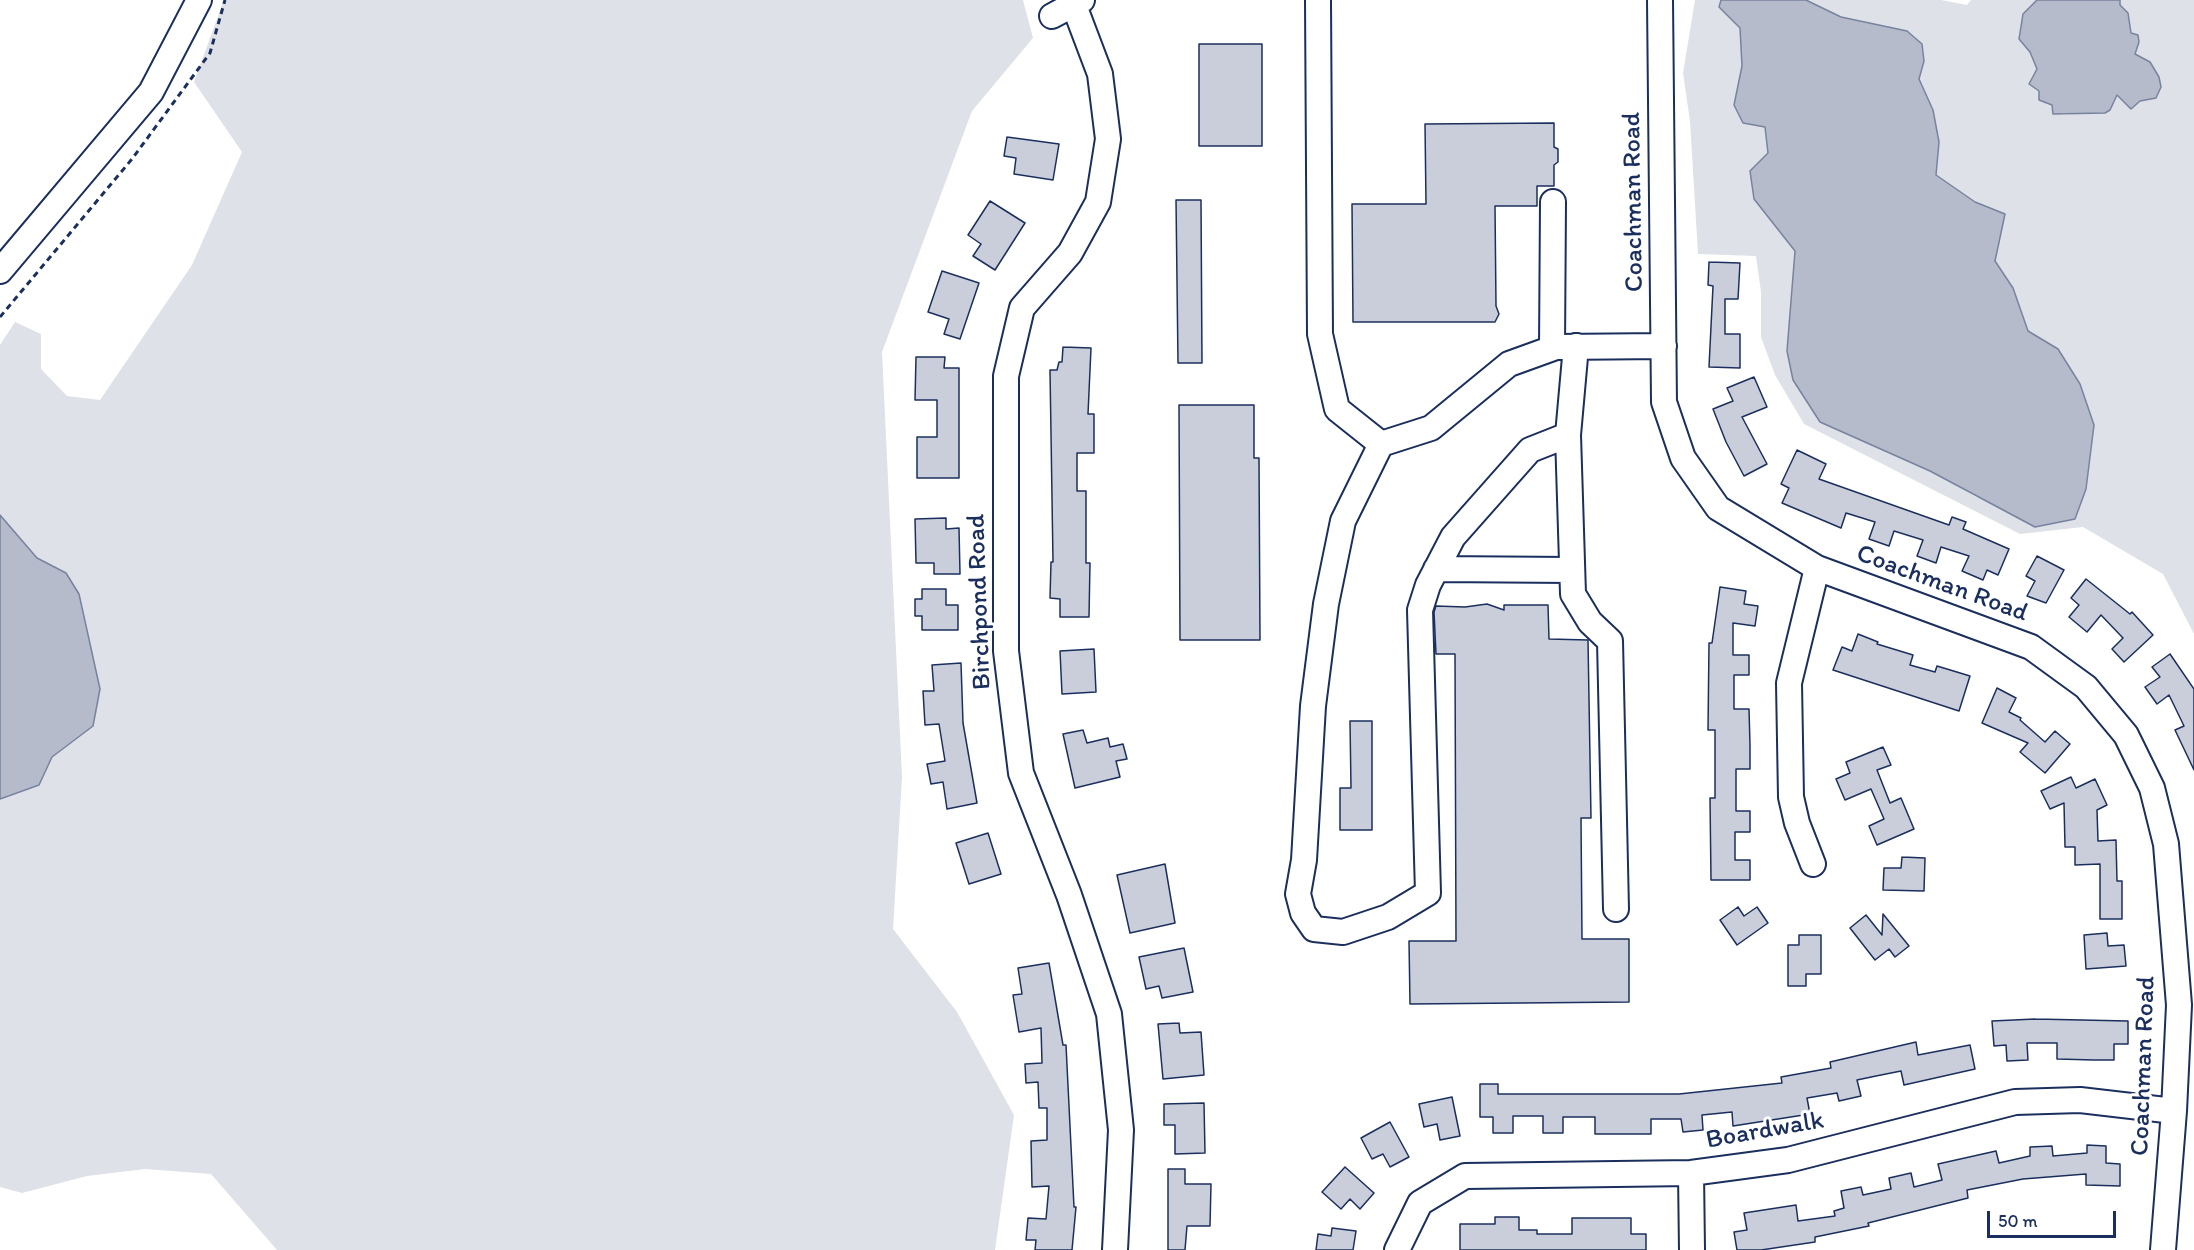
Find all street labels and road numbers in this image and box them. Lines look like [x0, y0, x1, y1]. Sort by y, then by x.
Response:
street label: Coachman Road [1617, 112, 1651, 292]
street label: Birchpond Road [961, 513, 999, 691]
street label: Coachman Road [1852, 539, 2032, 629]
street label: Coachman Road [2125, 975, 2163, 1157]
street label: Boardwalk [1704, 1105, 1826, 1157]

